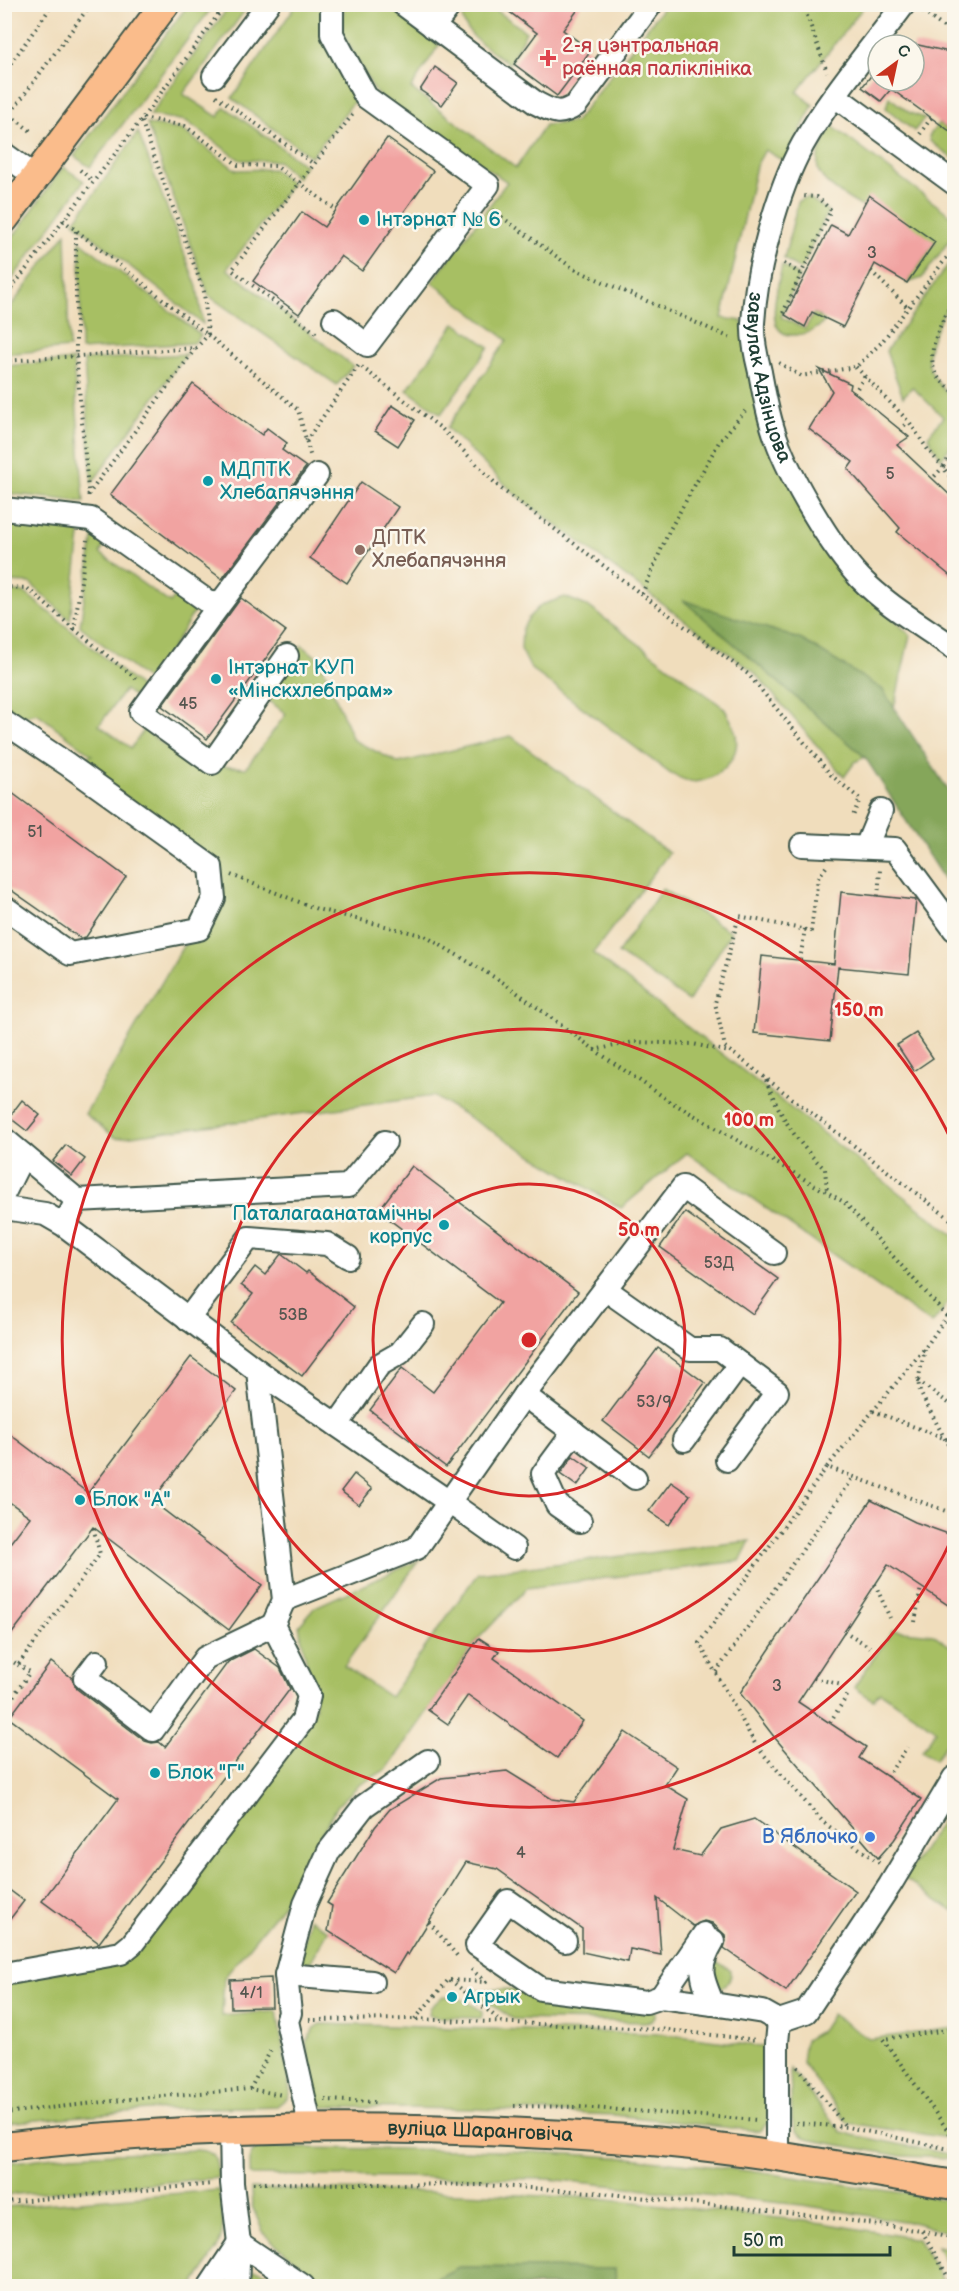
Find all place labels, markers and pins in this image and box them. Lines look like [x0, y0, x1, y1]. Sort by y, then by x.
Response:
place label: 2-я цэнтральная раённая паліклініка [562, 34, 752, 81]
marker: 2-я цэнтральная раённая паліклініка [539, 49, 557, 67]
place label: Інтэрнат № 6 [376, 208, 501, 232]
marker: Інтэрнат № 6 [357, 213, 371, 227]
place label: МДПТК Хлебапячэння [220, 458, 354, 505]
marker: МДПТК Хлебапячэння [201, 474, 215, 488]
place label: ДПТК Хлебапячэння [372, 526, 506, 573]
marker: ДПТК Хлебапячэння [353, 543, 367, 557]
place label: Інтэрнат КУП «Мінскхлебпрам» [228, 656, 393, 703]
marker: Інтэрнат КУП «Мінскхлебпрам» [209, 672, 223, 686]
place label: Паталагаанатамічны корпус [232, 1202, 432, 1249]
marker: Паталагаанатамічны корпус [437, 1218, 451, 1232]
centre of rings [519, 1330, 539, 1350]
place label: Блок "А" [92, 1488, 171, 1512]
marker: Блок "А" [73, 1493, 87, 1507]
place label: Блок "Г" [167, 1761, 245, 1785]
marker: Блок "Г" [148, 1766, 162, 1780]
place label: В Яблочко [762, 1825, 858, 1849]
marker: В Яблочко [863, 1830, 877, 1844]
place label: Агрык [463, 1985, 521, 2009]
marker: Агрык [445, 1990, 459, 2004]

